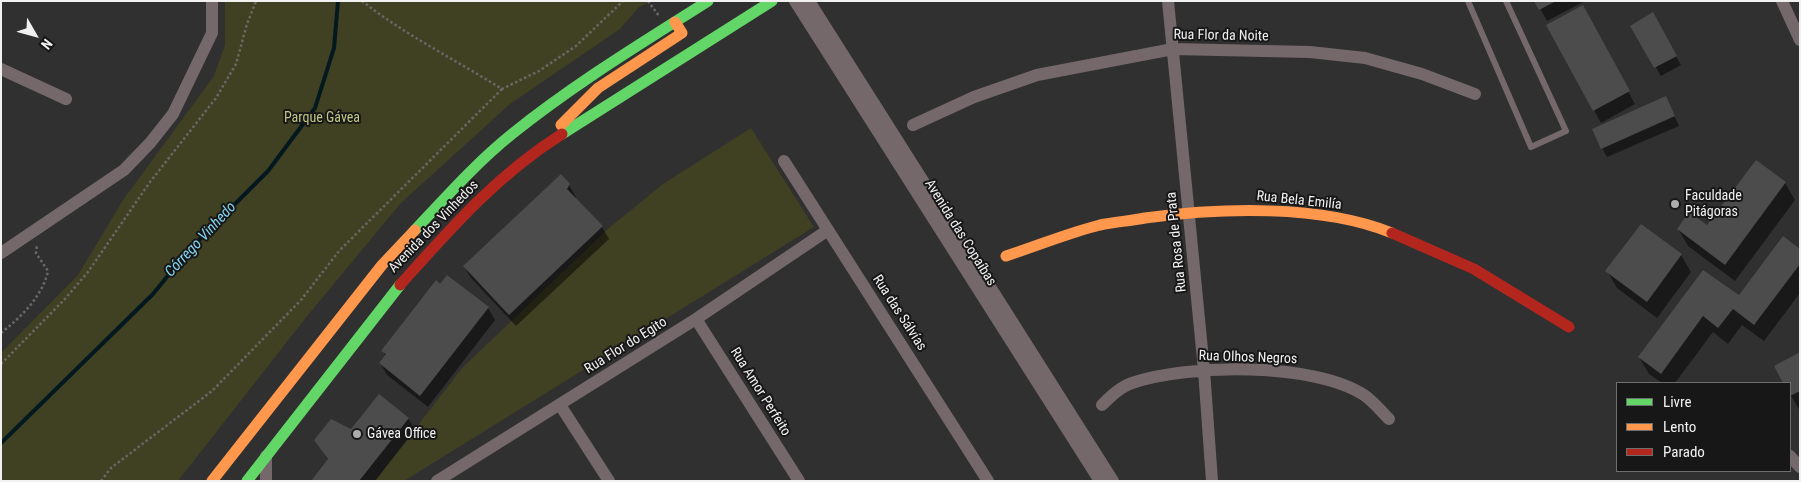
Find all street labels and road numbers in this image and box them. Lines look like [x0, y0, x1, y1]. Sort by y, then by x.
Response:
street label: Rua Flor da Noite [1173, 27, 1269, 45]
street label: Avenida dos Vinhedos [386, 177, 482, 277]
street label: Avenida das Copaíbas [921, 177, 999, 289]
street label: Rua Bela Emilía [1256, 188, 1342, 214]
street label: Rua Rosa de Prata [1163, 191, 1191, 293]
street label: Rua das Sálvías [868, 272, 930, 354]
street label: Rua Flor do Egito [582, 314, 670, 378]
street label: Rua Amor Perfeito [726, 345, 794, 439]
street label: Rua Olhos Negros [1198, 348, 1298, 368]

